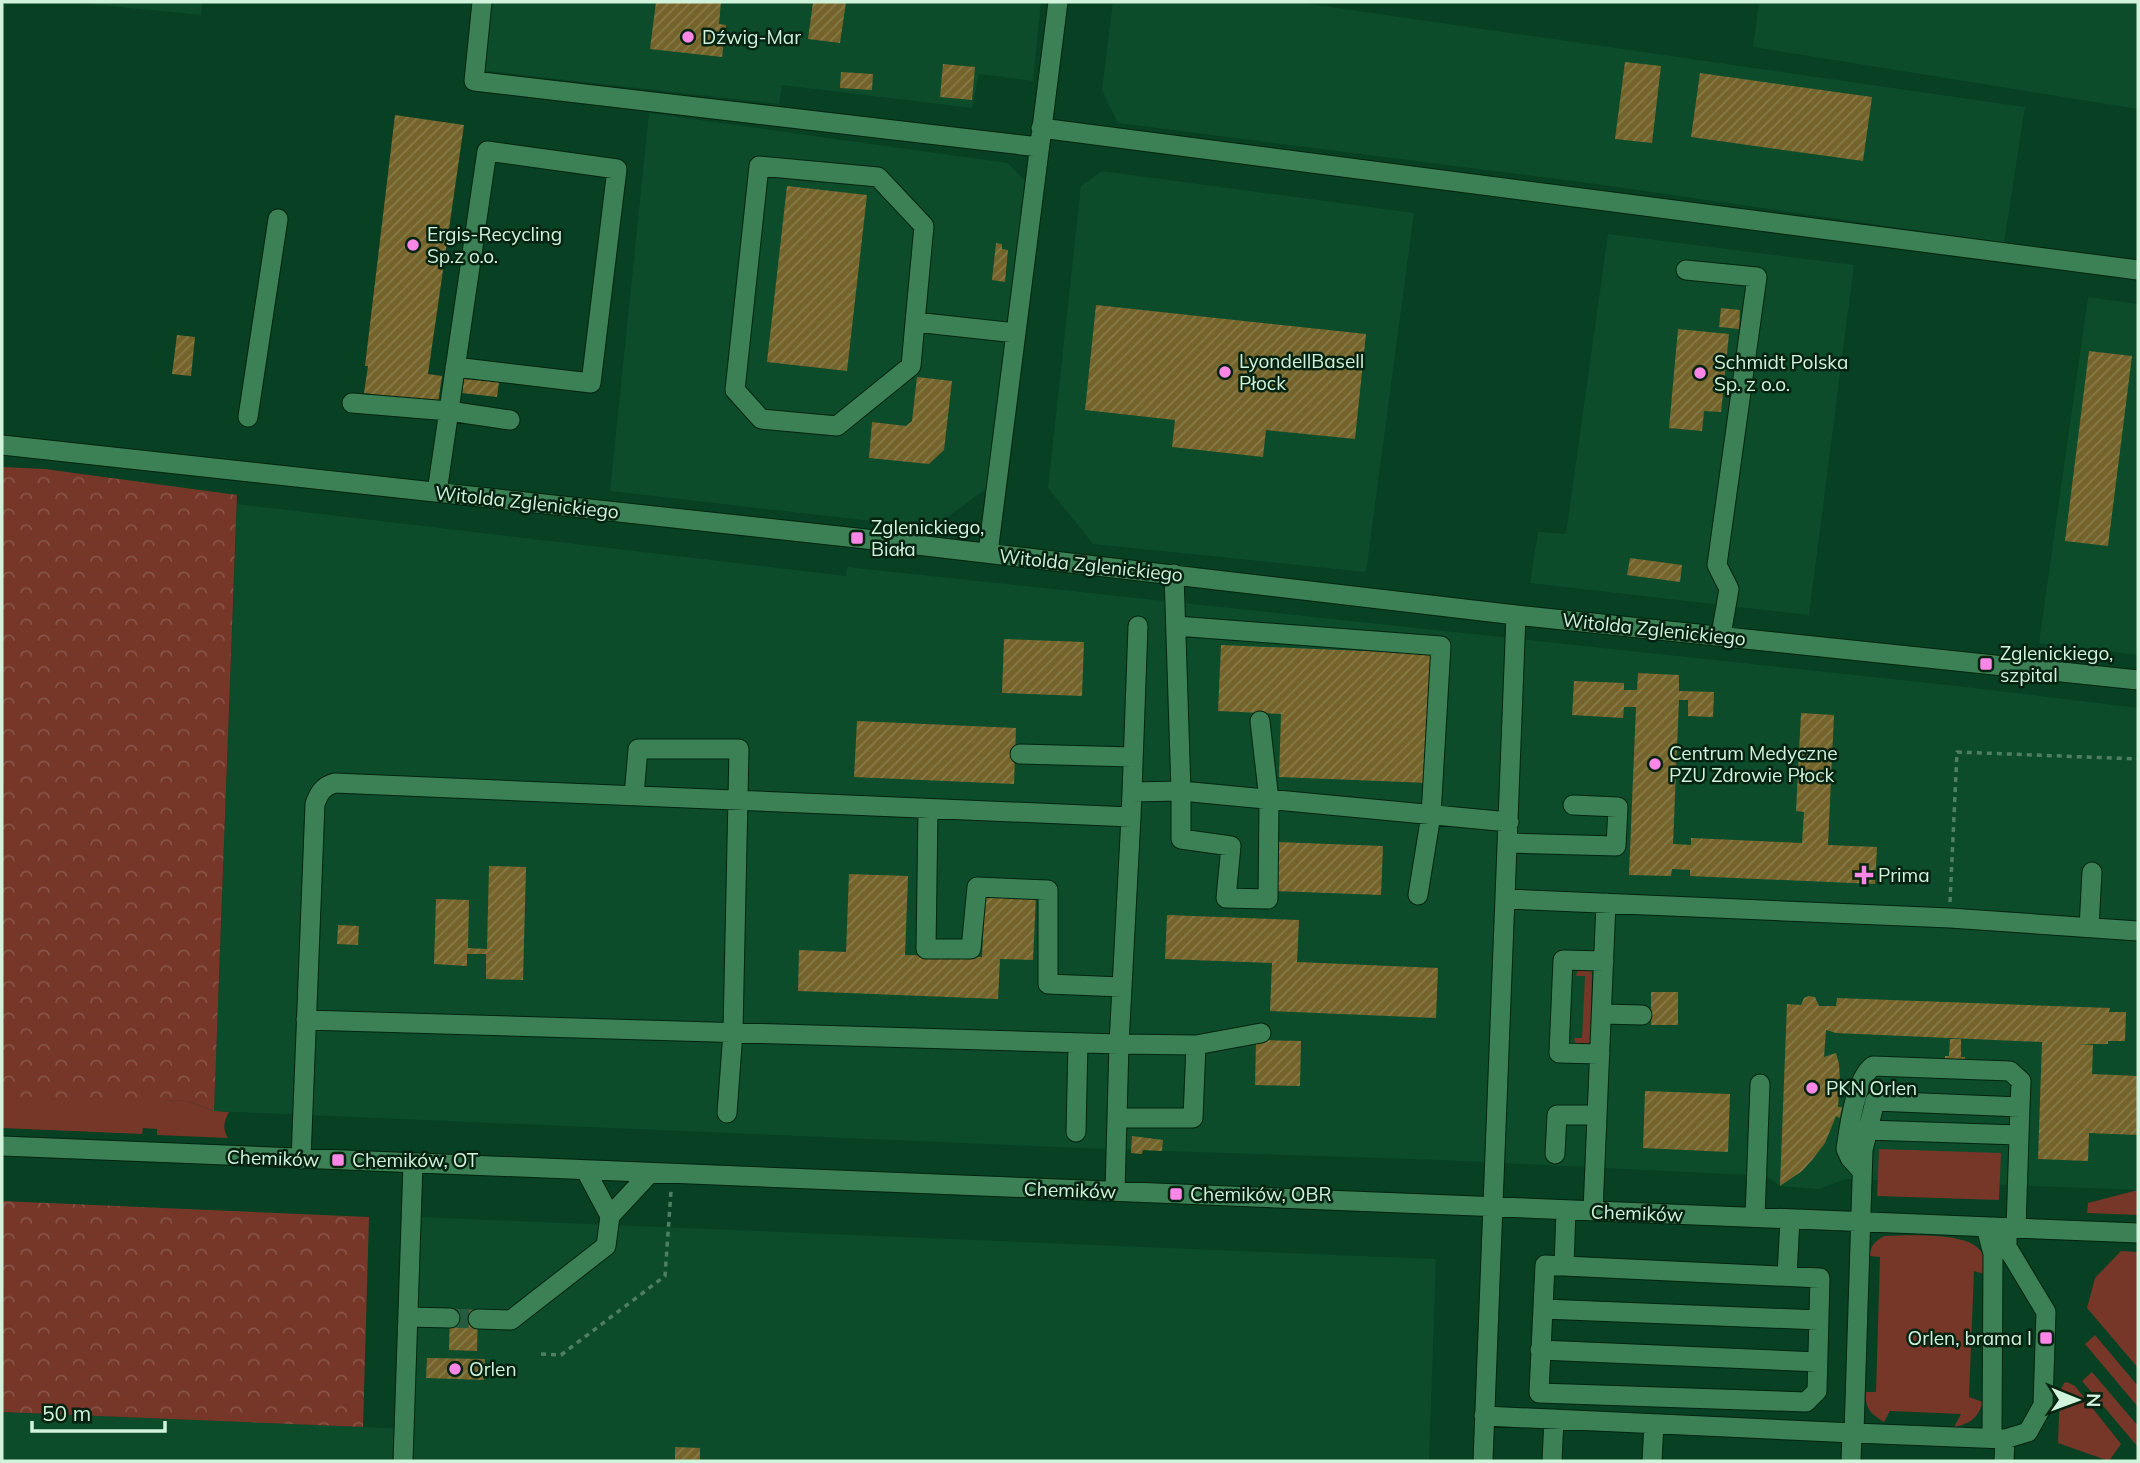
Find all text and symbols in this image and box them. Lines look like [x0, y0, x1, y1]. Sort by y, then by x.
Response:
place label: Dźwig-Mar [702, 25, 801, 49]
marker: Dźwig-Mar [680, 29, 696, 45]
place label: Ergis-Recycling Sp.z o.o. [427, 222, 562, 268]
marker: Ergis-Recycling Sp.z o.o. [405, 237, 421, 253]
place label: LyondellBasell Płock [1239, 349, 1364, 395]
place label: Schmidt Polska Sp. z o.o. [1714, 350, 1848, 396]
marker: LyondellBasell Płock [1217, 364, 1233, 380]
marker: Schmidt Polska Sp. z o.o. [1692, 365, 1708, 381]
street label: Witolda Zglenickiego [434, 480, 620, 524]
place label: Zglenickiego, Biała [871, 515, 984, 561]
marker: Zglenickiego, Biała [849, 530, 865, 546]
street label: Witolda Zglenickiego [998, 543, 1184, 587]
street label: Witolda Zglenickiego [1561, 607, 1747, 651]
place label: Zglenickiego, szpital [2000, 641, 2113, 687]
marker: Zglenickiego, szpital [1978, 656, 1994, 672]
place label: Centrum Medyczne PZU Zdrowie Płock [1669, 741, 1838, 787]
marker: Centrum Medyczne PZU Zdrowie Płock [1647, 756, 1663, 772]
place label: Prima [1878, 863, 1930, 887]
marker: Prima [1856, 867, 1872, 883]
place label: PKN Orlen [1826, 1076, 1917, 1100]
marker: PKN Orlen [1804, 1080, 1820, 1096]
street label: Chemików [226, 1144, 320, 1172]
place label: Chemików, OT [352, 1148, 479, 1172]
marker: Chemików, OT [330, 1152, 346, 1168]
street label: Chemików [1023, 1176, 1117, 1204]
place label: Chemików, OBR [1190, 1182, 1332, 1206]
marker: Chemików, OBR [1168, 1186, 1184, 1202]
street label: Chemików [1590, 1199, 1684, 1227]
place label: Orlen, brama I [1908, 1326, 2032, 1350]
marker: Orlen, brama I [2038, 1330, 2054, 1346]
place label: Orlen [469, 1357, 517, 1381]
marker: Orlen [447, 1361, 463, 1377]
north arrow [2042, 1365, 2112, 1435]
scale bar [32, 1390, 164, 1434]
text: N [2082, 1393, 2106, 1408]
text: 50 m [42, 1400, 91, 1426]

